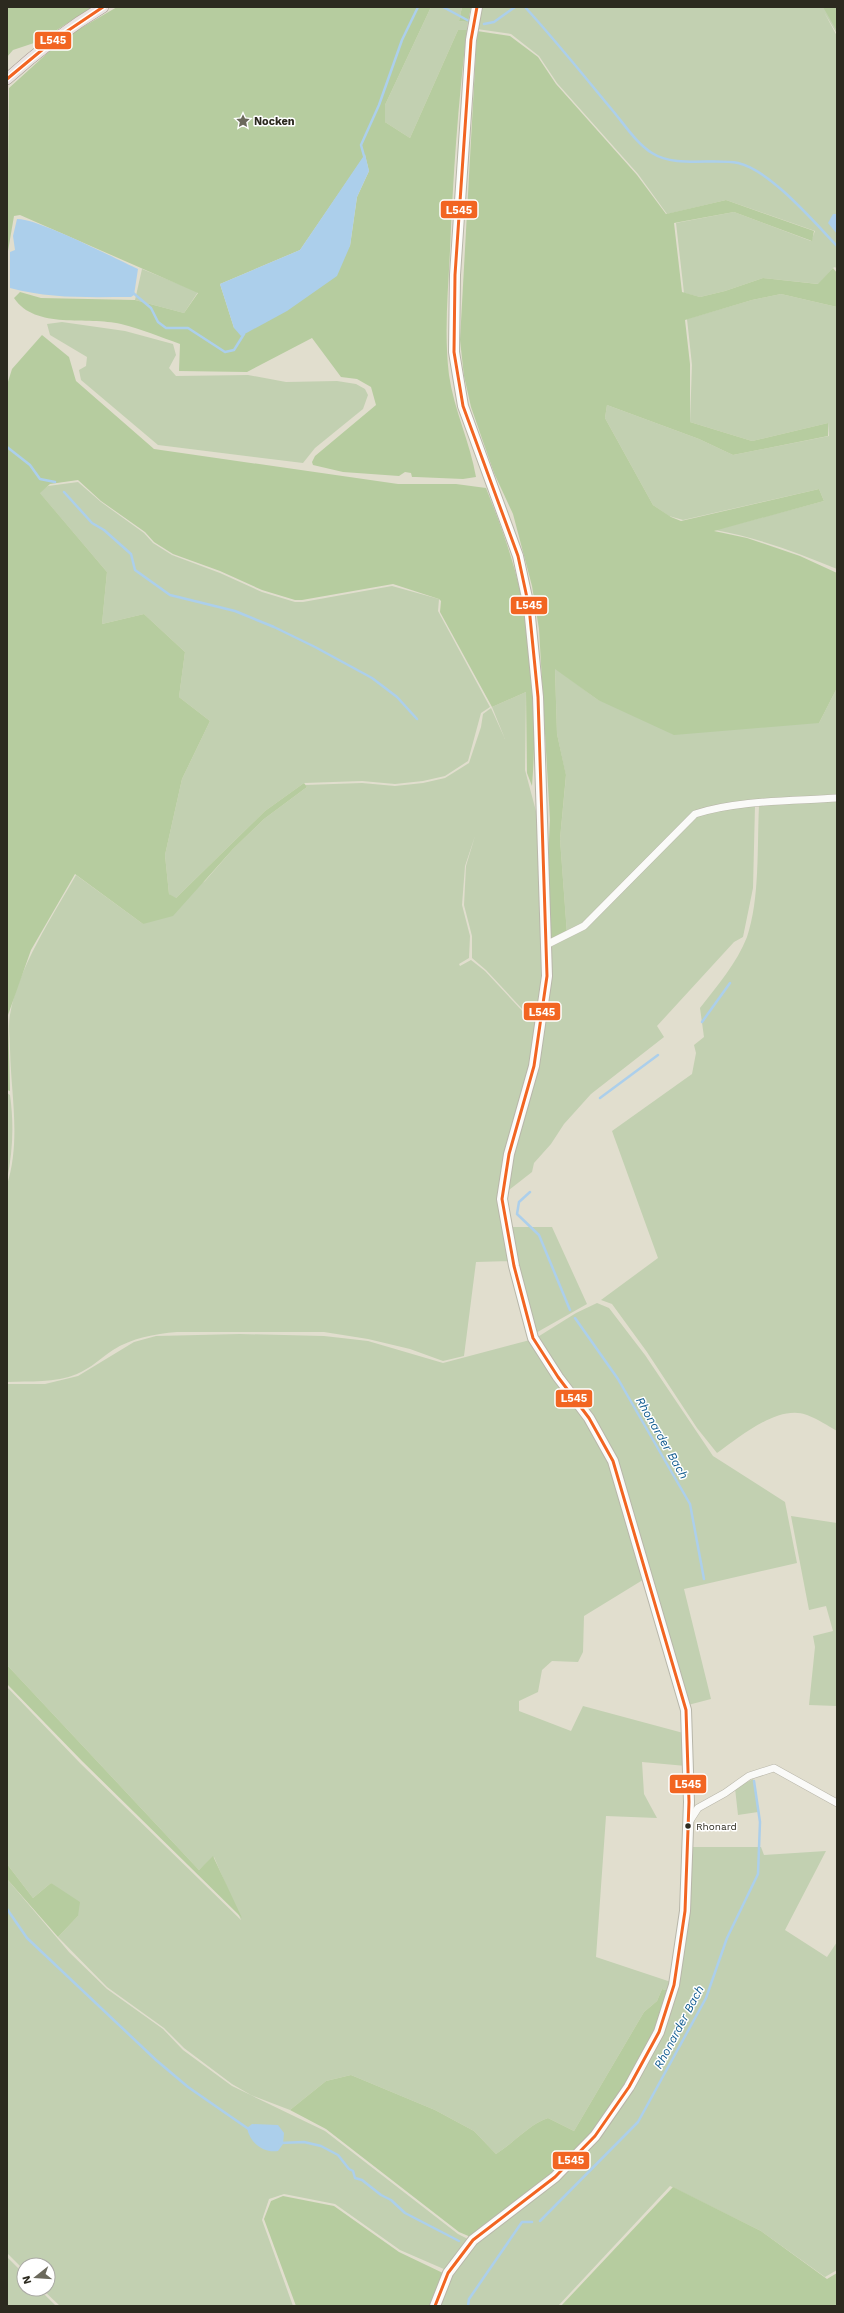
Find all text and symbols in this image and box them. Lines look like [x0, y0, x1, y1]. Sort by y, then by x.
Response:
line badge: L545 [34, 31, 72, 50]
text: L545 [40, 34, 66, 47]
place icon: Nocken [235, 113, 251, 129]
place label: Nocken [254, 115, 295, 128]
line badge: L545 [440, 200, 478, 219]
text: L545 [446, 204, 472, 217]
line badge: L545 [510, 596, 548, 615]
text: L545 [516, 599, 542, 612]
line badge: L545 [523, 1002, 561, 1021]
text: L545 [529, 1006, 555, 1019]
line badge: L545 [555, 1389, 593, 1408]
text: L545 [561, 1392, 587, 1405]
water label: Rhonarder Bach [633, 1395, 691, 1481]
line badge: L545 [669, 1774, 707, 1794]
text: L545 [675, 1778, 701, 1791]
marker: Rhonard [683, 1821, 693, 1831]
place label: Rhonard [696, 1821, 737, 1832]
water label: Rhonarder Bach [651, 1983, 707, 2071]
line badge: L545 [552, 2151, 590, 2170]
text: L545 [558, 2154, 584, 2167]
north arrow [16, 2257, 56, 2297]
text: N [20, 2274, 34, 2286]

